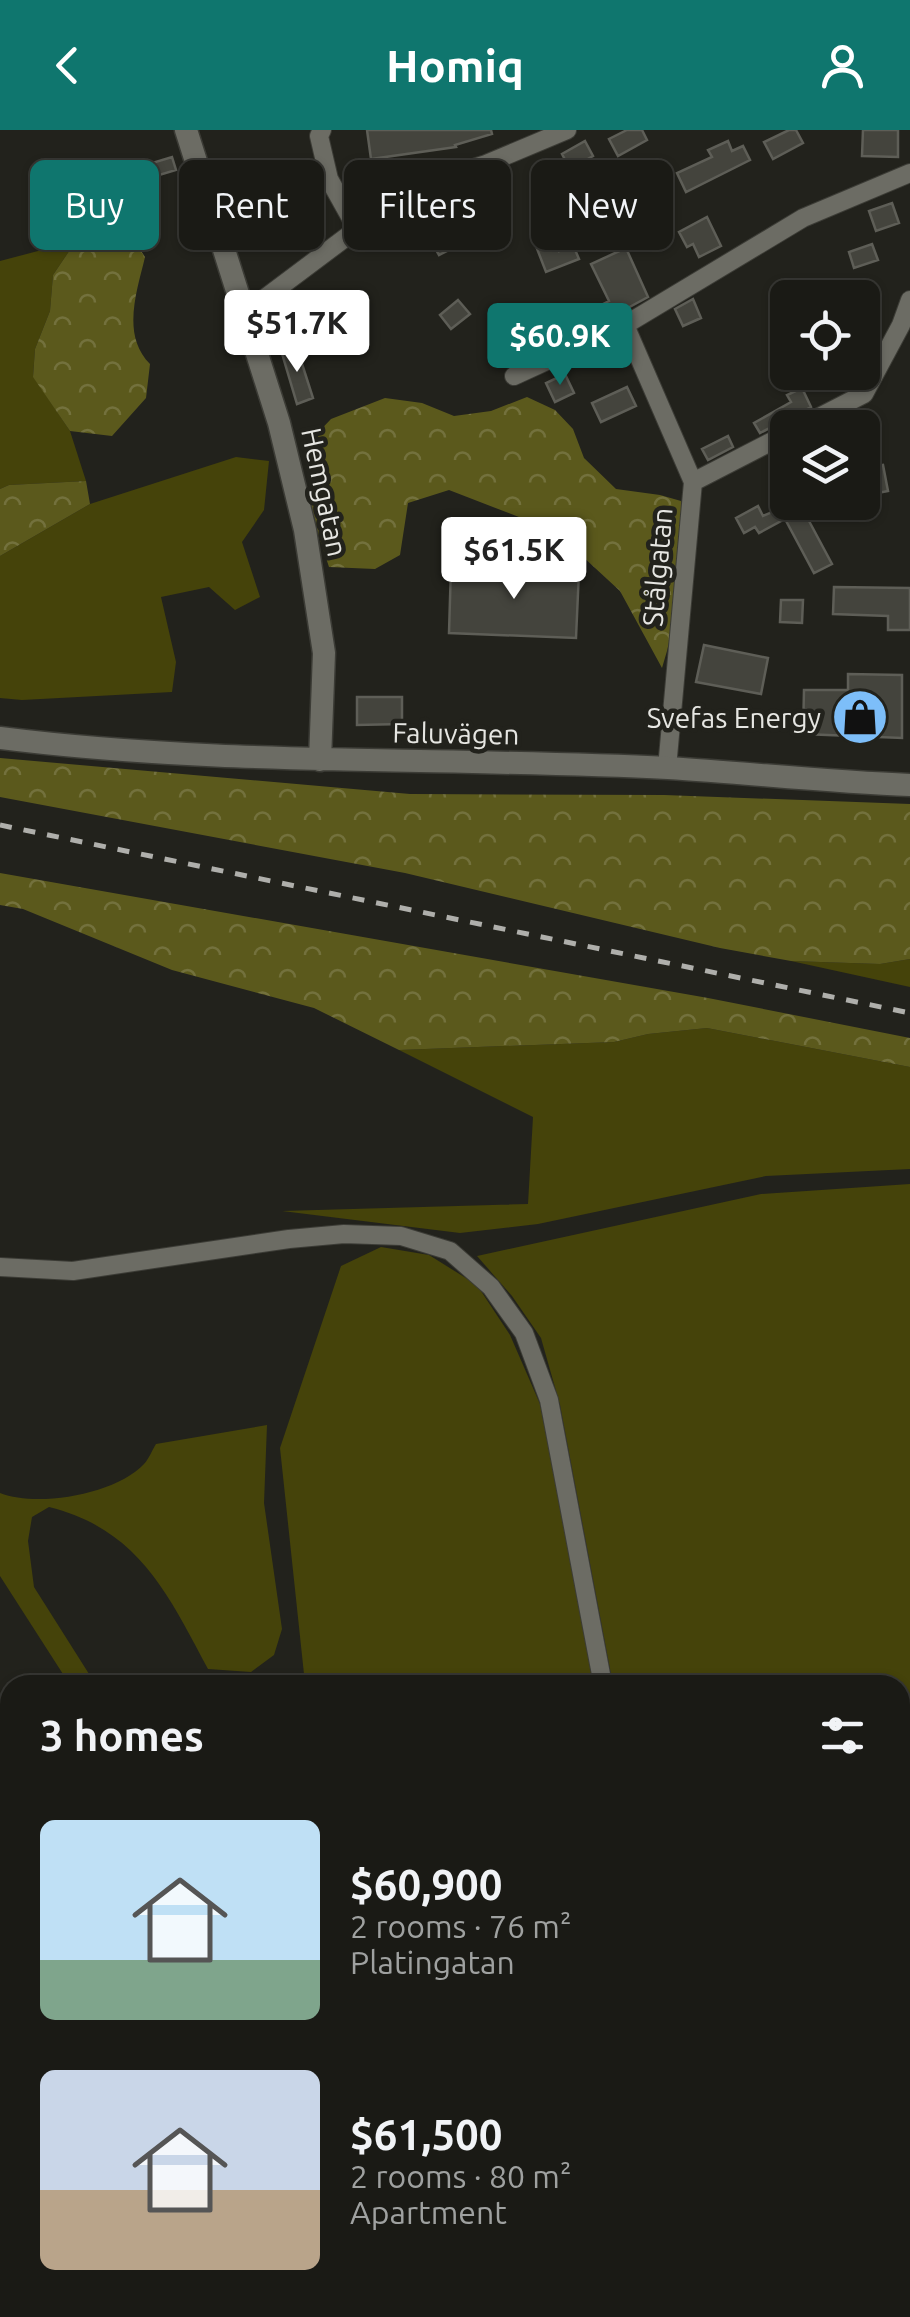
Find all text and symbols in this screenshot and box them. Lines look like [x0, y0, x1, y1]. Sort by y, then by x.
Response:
icon: back [40, 38, 95, 93]
icon: person [815, 38, 870, 93]
text: Homiq [386, 40, 524, 91]
chip: Buy [30, 160, 159, 250]
chip: Rent [179, 160, 324, 250]
chip: Filters [344, 160, 511, 250]
chip: New [531, 160, 673, 250]
map controls [770, 280, 880, 520]
button: locate [770, 280, 880, 390]
pin: $51.7K [216, 290, 378, 375]
pin: $60.9K [479, 303, 641, 388]
text: $51.7K [246, 304, 348, 340]
text: $60.9K [509, 317, 611, 353]
button: layers [770, 410, 880, 520]
street label: Hemgatan [296, 425, 354, 559]
street label: Stålgatan [636, 506, 678, 628]
pin: $61.5K [433, 517, 595, 602]
text: $61.5K [463, 531, 565, 567]
shop icon: Svefas Energy [830, 687, 890, 747]
place label: Svefas Energy [647, 702, 821, 733]
street label: Faluvägen [392, 716, 520, 750]
icon: filters [815, 1708, 870, 1763]
text: 3 homes [40, 1712, 204, 1759]
icon: home [120, 1860, 240, 1980]
text: $60,900 [350, 1861, 502, 1908]
text: 2 rooms · 76 m² [350, 1908, 571, 1944]
text: Platingatan [350, 1944, 515, 1980]
icon: home [120, 2110, 240, 2230]
text: $61,500 [350, 2111, 502, 2158]
text: 2 rooms · 80 m² [350, 2158, 571, 2194]
text: Apartment [350, 2194, 507, 2230]

